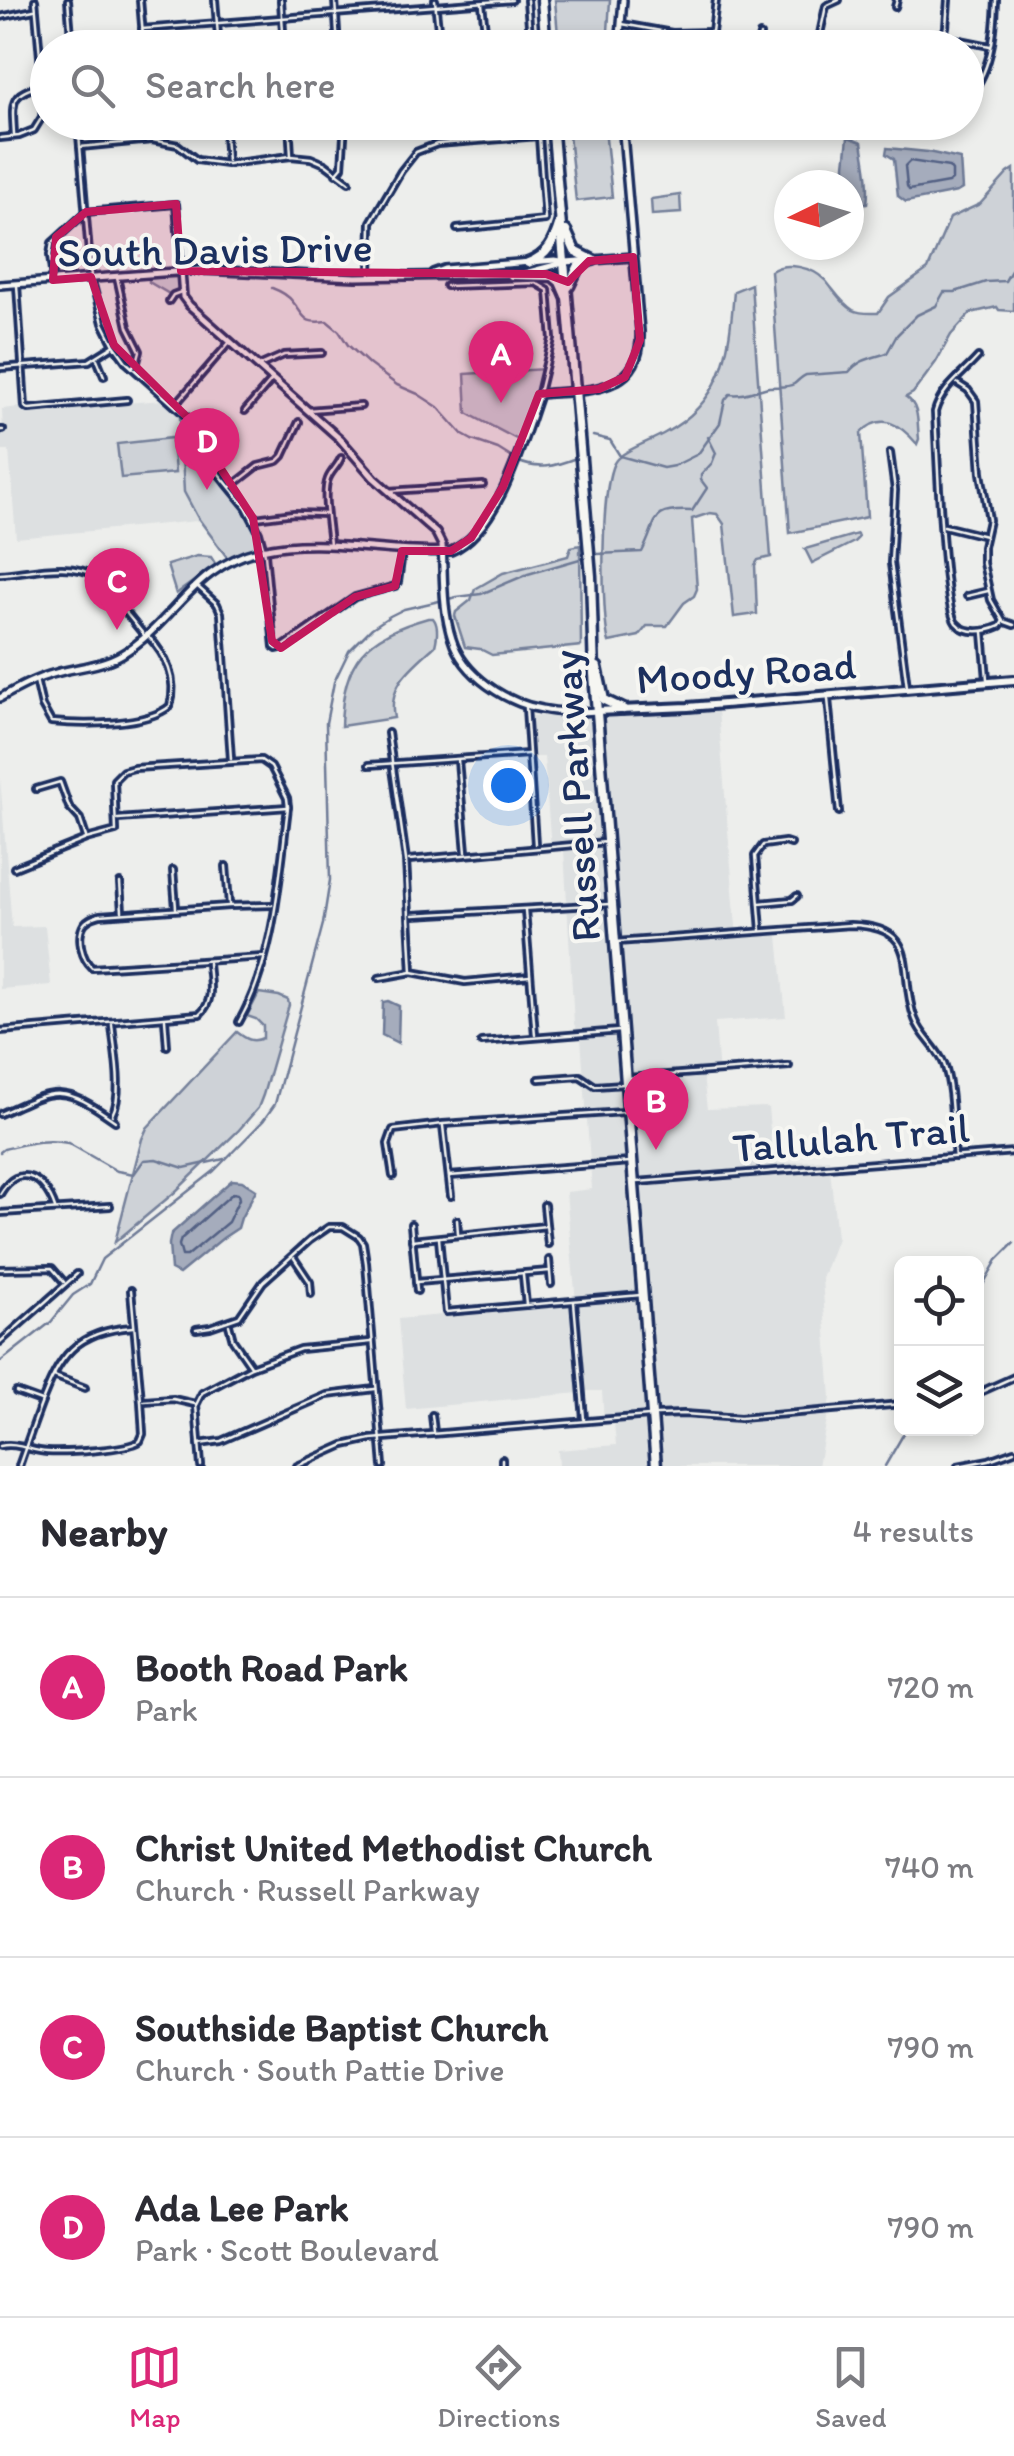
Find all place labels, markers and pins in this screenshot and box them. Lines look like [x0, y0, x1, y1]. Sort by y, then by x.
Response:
pin: A [468, 320, 534, 403]
pin: D [174, 408, 240, 490]
pin: C [84, 548, 150, 630]
pin: B [624, 1068, 688, 1150]

